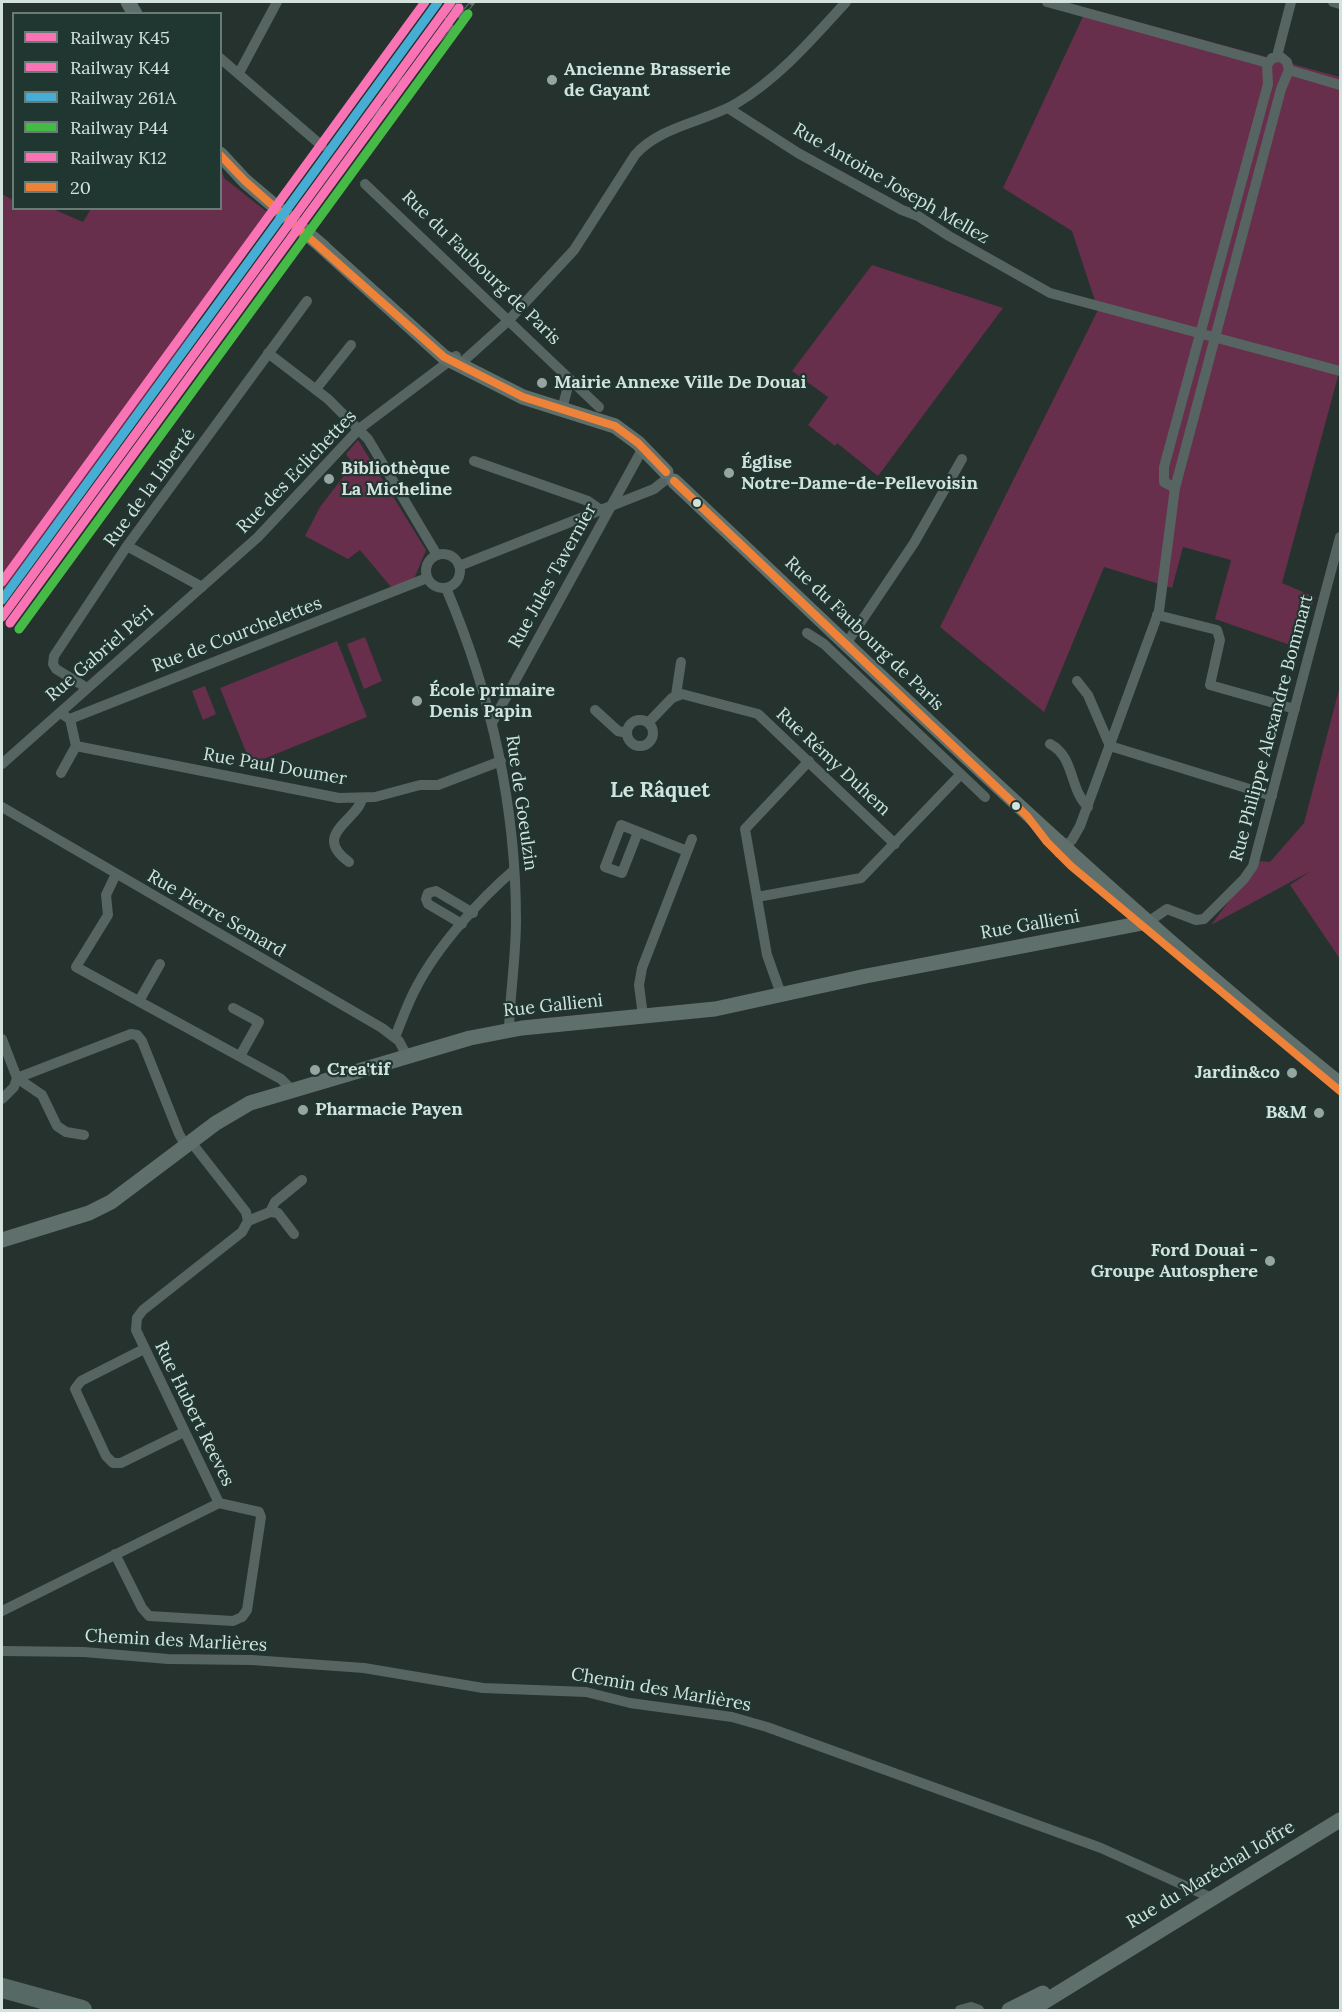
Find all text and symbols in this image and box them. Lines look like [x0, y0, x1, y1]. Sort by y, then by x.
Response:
legend [12, 12, 222, 210]
text: Railway K45 [70, 26, 170, 49]
text: Railway K44 [70, 56, 170, 79]
place label: Ancienne Brasserie de Gayant [564, 59, 731, 101]
marker: Ancienne Brasserie de Gayant [545, 73, 559, 87]
text: Railway 261A [70, 86, 176, 109]
text: Railway P44 [70, 116, 168, 139]
street label: Rue Antoine Joseph Mellez [789, 119, 993, 249]
text: Railway K12 [70, 146, 167, 169]
text: 20 [70, 176, 91, 199]
street label: Rue du Faubourg de Paris [397, 186, 565, 350]
place label: Mairie Annexe Ville De Douai [554, 372, 806, 394]
marker: Mairie Annexe Ville De Douai [535, 376, 549, 390]
street label: Rue des Eclichettes [233, 406, 361, 538]
street label: Rue de la Liberté [100, 425, 200, 551]
place label: Église Notre-Dame-de-Pellevoisin [741, 452, 978, 494]
place label: Bibliothèque La Micheline [341, 458, 452, 500]
marker: Église Notre-Dame-de-Pellevoisin [722, 466, 736, 480]
marker: Bibliothèque La Micheline [322, 472, 336, 486]
unlabelled marker [691, 497, 703, 509]
street label: Rue Jules Tavernier [504, 500, 602, 652]
street label: Rue du Faubourg de Paris [780, 552, 948, 716]
street label: Rue Philippe Alexandre Bommart [1226, 592, 1318, 864]
street label: Rue de Courchelettes [149, 593, 325, 677]
street label: Rue Gabriel Péri [42, 601, 158, 707]
place label: École primaire Denis Papin [429, 680, 555, 722]
marker: École primaire Denis Papin [410, 694, 424, 708]
street label: Rue Rémy Duhem [771, 703, 895, 821]
street label: Rue de Goeulzin [501, 734, 541, 872]
street label: Rue Paul Doumer [202, 744, 348, 790]
district label: Le Râquet [610, 778, 710, 804]
unlabelled marker [1010, 800, 1022, 812]
street label: Rue Pierre Semard [143, 866, 289, 962]
street label: Rue Gallieni [979, 906, 1081, 944]
street label: Rue Gallieni [502, 990, 604, 1022]
place label: Crea'tif [327, 1059, 390, 1081]
place label: Jardin&co [1195, 1062, 1280, 1084]
marker: Crea'tif [308, 1063, 322, 1077]
marker: Jardin&co [1285, 1066, 1299, 1080]
place label: Pharmacie Payen [315, 1099, 463, 1121]
place label: B&M [1265, 1102, 1307, 1124]
marker: Pharmacie Payen [296, 1103, 310, 1117]
marker: B&M [1312, 1106, 1326, 1120]
place label: Ford Douai - Groupe Autosphere [1091, 1240, 1258, 1282]
marker: Ford Douai - Groupe Autosphere [1263, 1254, 1277, 1268]
street label: Rue Hubert Reeves [150, 1338, 238, 1490]
street label: Chemin des Marlières [84, 1625, 268, 1657]
street label: Chemin des Marlières [569, 1664, 753, 1716]
street label: Rue du Maréchal Joffre [1123, 1816, 1299, 1934]

